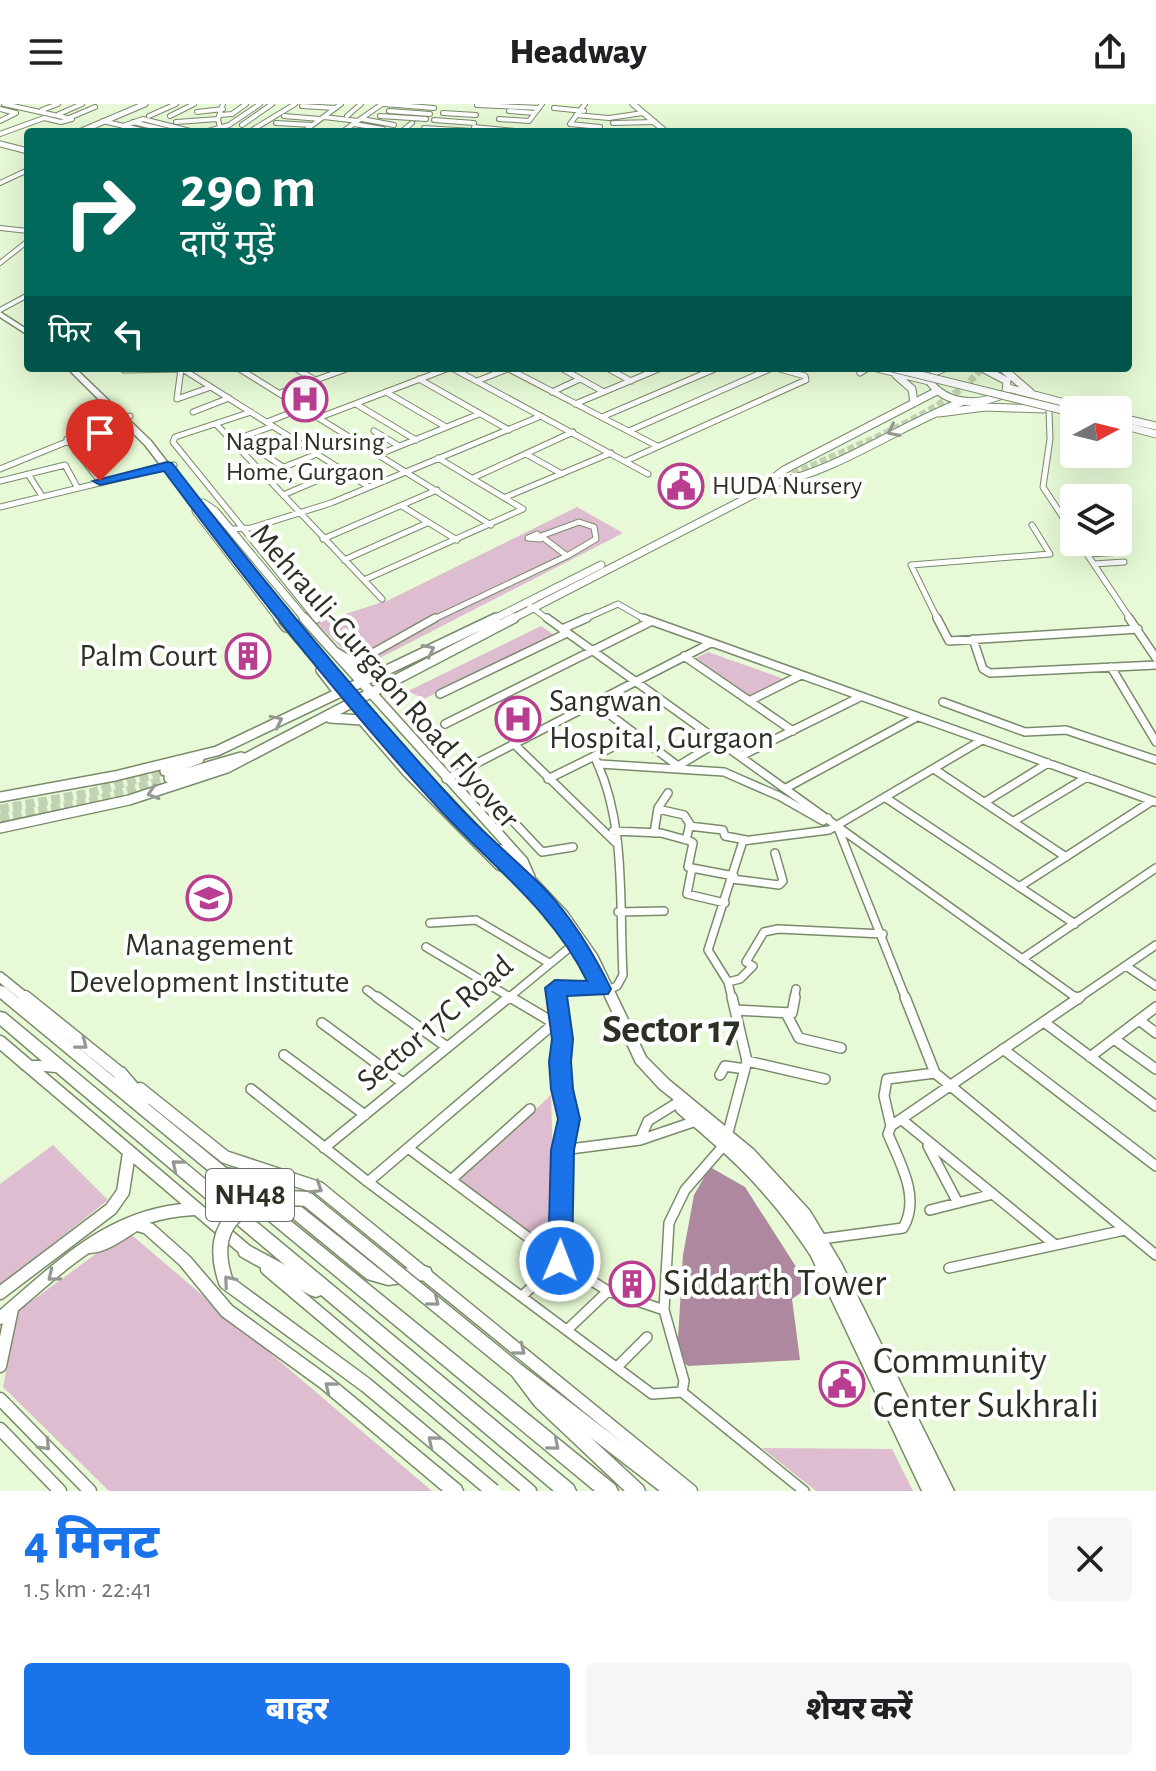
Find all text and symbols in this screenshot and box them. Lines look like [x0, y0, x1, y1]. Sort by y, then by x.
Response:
icon: menu [24, 30, 68, 74]
icon: share [1088, 30, 1132, 74]
text: Headway [509, 34, 647, 70]
icon: right [48, 160, 152, 264]
text: 290 m [180, 161, 316, 217]
text: दाएँ मुड़ें [180, 226, 275, 262]
icon: left [107, 312, 151, 356]
text: फिर [48, 318, 91, 348]
hospital icon: Nagpal Nursing Home, Gurgaon [281, 375, 329, 423]
north arrow [1060, 396, 1132, 468]
map controls [1060, 396, 1132, 556]
pin [66, 399, 134, 481]
icon: arrive [78, 411, 122, 455]
one-way arrow [886, 422, 901, 437]
place label: Nagpal Nursing Home, Gurgaon [226, 429, 385, 485]
public building icon: HUDA Nursery [657, 462, 705, 510]
place label: HUDA Nursery [712, 473, 862, 499]
button: layers [1060, 484, 1132, 556]
street label: Mehrauli-Gurgaon Road Flyover [244, 518, 526, 835]
building icon: Palm Court [224, 632, 272, 680]
place label: Palm Court [79, 640, 217, 672]
one-way arrow [421, 645, 436, 660]
place label: Sangwan Hospital, Gurgaon [549, 685, 774, 754]
hospital icon: Sangwan Hospital, Gurgaon [494, 695, 542, 743]
one-way arrow [269, 716, 284, 731]
one-way arrow [147, 784, 160, 800]
school or university icon: Management Development Institute [185, 874, 233, 922]
place label: Management Development Institute [69, 929, 349, 998]
street label: Sector 17C Road [351, 949, 519, 1097]
district label: Sector 17 [602, 1010, 740, 1050]
one-way arrow [73, 1034, 88, 1048]
one-way arrow [171, 1160, 186, 1175]
road number: NH48 [206, 1169, 294, 1221]
one-way arrow [308, 1179, 322, 1194]
position arrow [518, 1219, 602, 1303]
building icon: Siddarth Tower [608, 1260, 656, 1308]
place label: Siddarth Tower [663, 1265, 887, 1303]
one-way arrow [48, 1266, 62, 1281]
one-way arrow [224, 1275, 239, 1290]
one-way arrow [425, 1291, 439, 1306]
one-way arrow [511, 1340, 525, 1355]
place label: Community Center Sukhrali [873, 1343, 1099, 1425]
public building icon: Community Center Sukhrali [818, 1360, 866, 1408]
one-way arrow [325, 1382, 339, 1397]
one-way arrow [544, 1435, 559, 1450]
one-way arrow [36, 1436, 50, 1450]
one-way arrow [428, 1436, 442, 1451]
button: close [1048, 1517, 1132, 1601]
text: 4 मिनट [24, 1520, 159, 1568]
text: 1.5 km · 22:41 [24, 1576, 152, 1602]
button: बाहर [24, 1663, 570, 1755]
button: शेयर करें [586, 1663, 1132, 1755]

